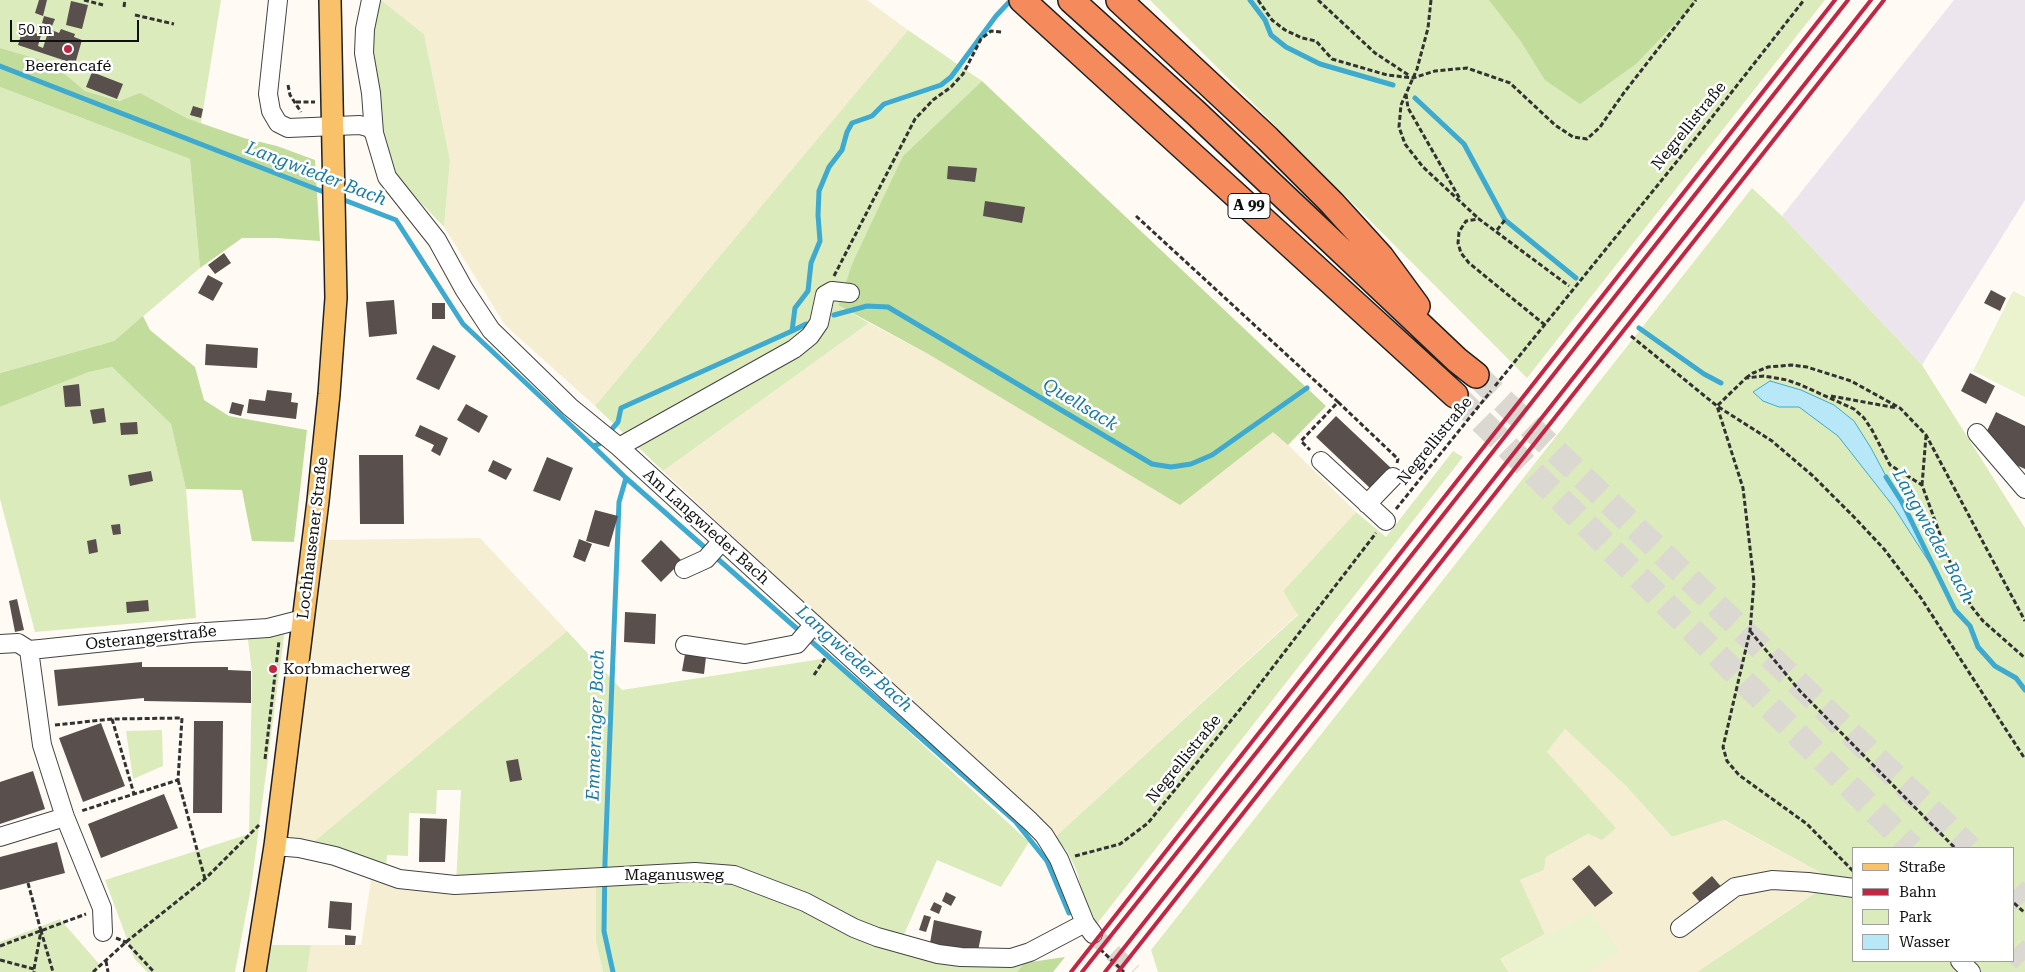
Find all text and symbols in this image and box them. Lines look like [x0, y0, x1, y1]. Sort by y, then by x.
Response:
scale bar [12, 10, 141, 42]
text: 50 m [18, 20, 52, 38]
marker: Beerencafé [62, 43, 74, 55]
place label: Beerencafé [25, 56, 111, 76]
street label: Negrellistraße [1648, 78, 1730, 174]
water label: Langwieder Bach [243, 137, 389, 211]
road number: A 99 [1228, 194, 1270, 218]
water label: Quellsack [1039, 374, 1121, 436]
street label: Negrellistraße [1394, 393, 1476, 489]
street label: Lochhausener Straße [294, 456, 332, 620]
street label: Am Langwieder Bach [639, 465, 773, 589]
water label: Langwieder Bach [1887, 466, 1979, 606]
water label: Langwieder Bach [791, 601, 917, 717]
street label: Osterangerstraße [84, 622, 218, 654]
water label: Emmeringer Bach [583, 649, 609, 801]
place label: Korbmacherweg [283, 659, 410, 679]
marker: Korbmacherweg [267, 663, 279, 675]
street label: Negrellistraße [1143, 711, 1225, 807]
legend [1852, 847, 2015, 962]
text: Straße [1899, 858, 1946, 876]
street label: Maganusweg [624, 865, 724, 885]
text: Bahn [1899, 883, 1936, 901]
text: Park [1899, 908, 1932, 926]
text: Wasser [1899, 933, 1950, 951]

